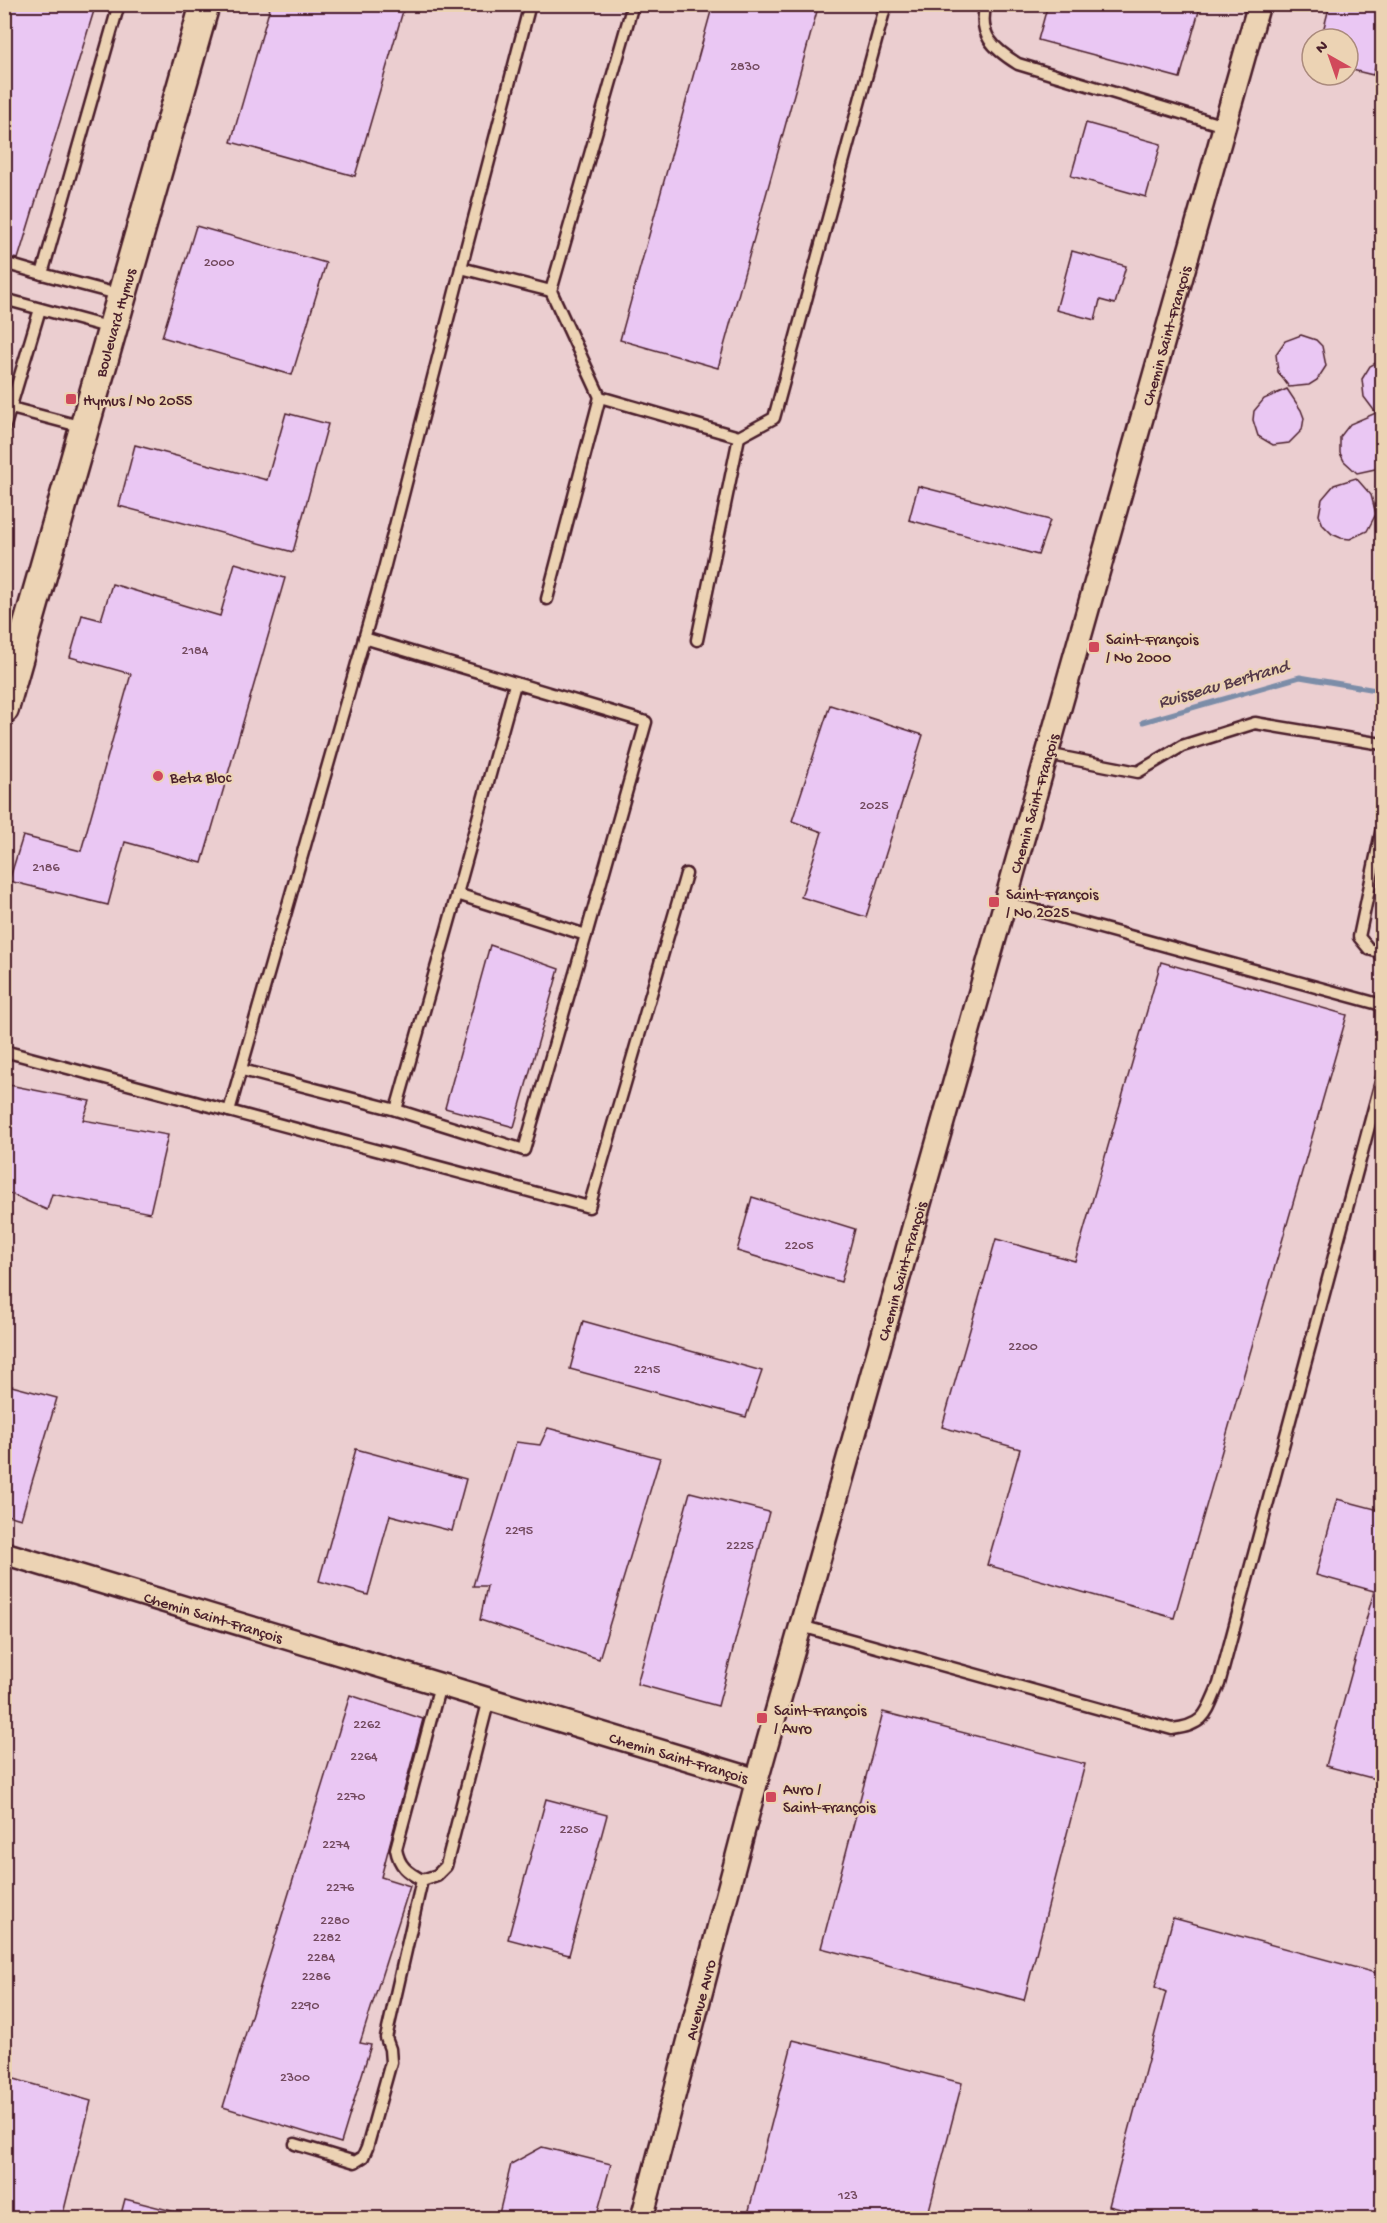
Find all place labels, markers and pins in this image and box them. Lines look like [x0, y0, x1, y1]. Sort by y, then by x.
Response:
marker: Hymus / No 2055 [64, 392, 78, 406]
place label: Hymus / No 2055 [83, 393, 192, 412]
place label: Saint-François / No 2000 [1106, 632, 1199, 669]
marker: Saint-François / No 2000 [1087, 640, 1101, 654]
marker: Beta Bloc [151, 769, 165, 783]
place label: Beta Bloc [169, 770, 232, 789]
place label: Saint-François / No 2025 [1006, 887, 1099, 924]
marker: Saint-François / No 2025 [987, 895, 1001, 909]
place label: Saint-François / Avro [774, 1703, 867, 1740]
marker: Saint-François / Avro [755, 1711, 769, 1725]
place label: Avro / Saint-François [783, 1782, 876, 1819]
marker: Avro / Saint-François [764, 1790, 778, 1804]

